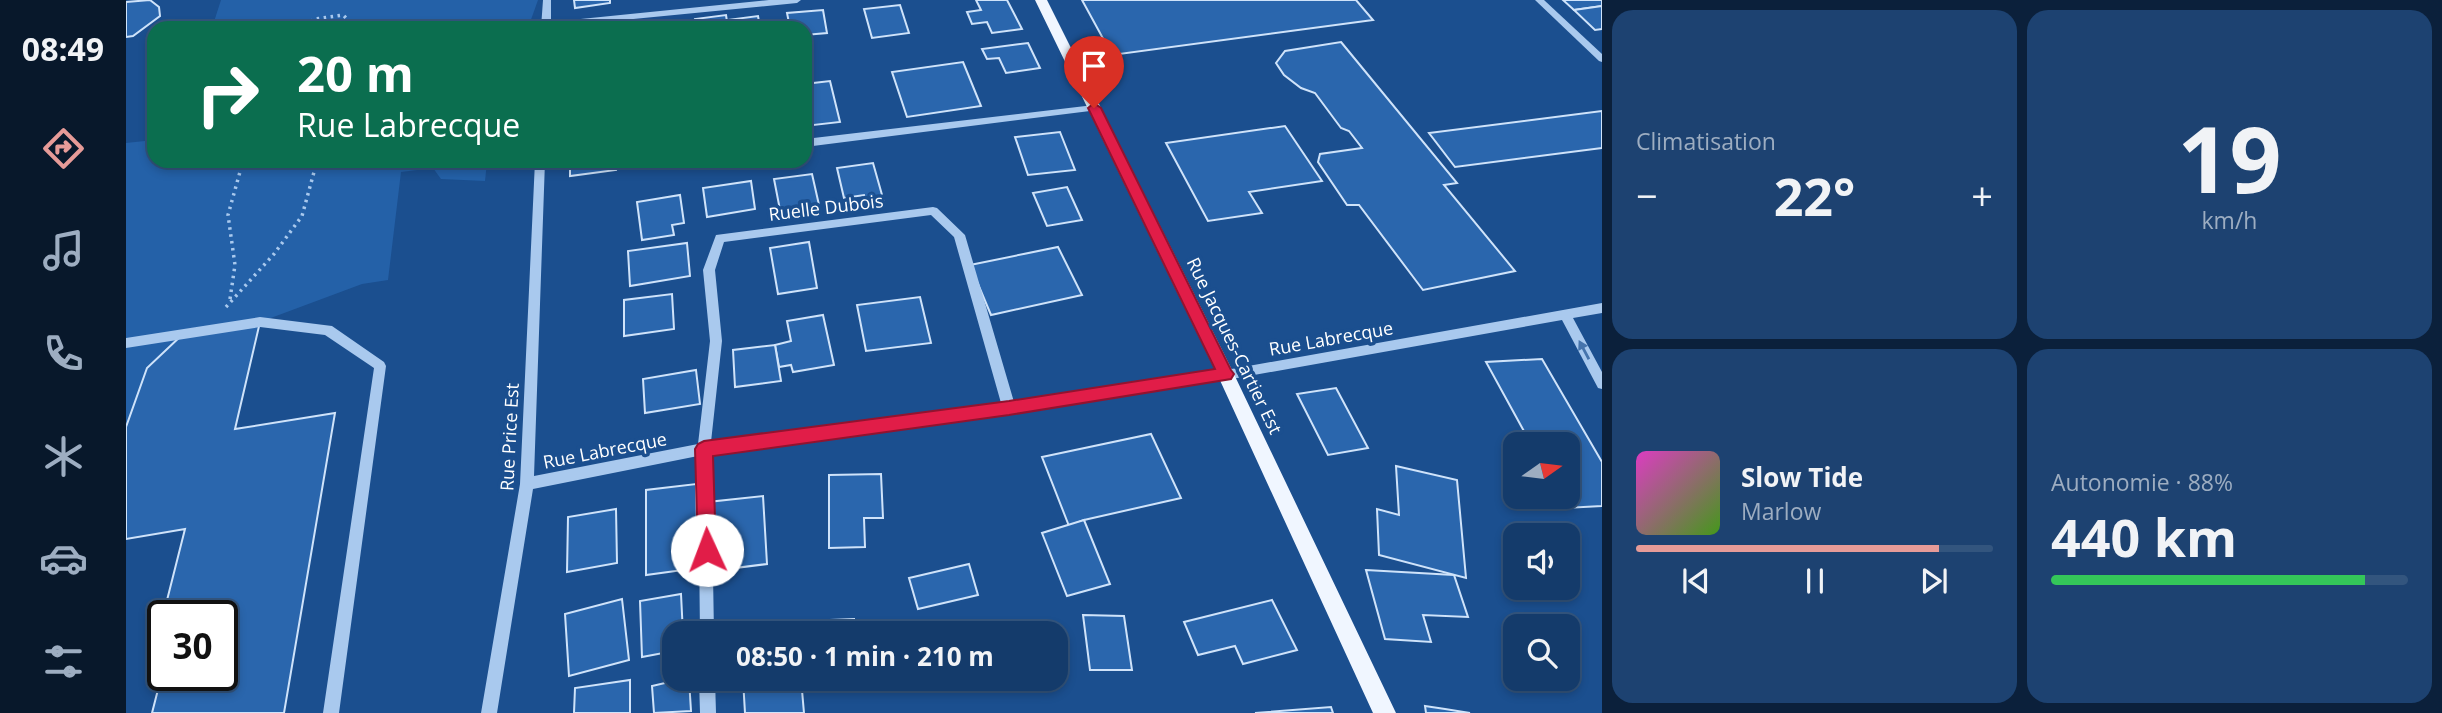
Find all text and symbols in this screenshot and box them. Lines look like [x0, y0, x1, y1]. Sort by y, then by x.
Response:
text: 08:49 [22, 27, 104, 70]
pin [1064, 36, 1124, 108]
text: 20 m [297, 40, 414, 106]
icon: arrive [1075, 47, 1113, 85]
icon: right [182, 49, 273, 140]
text: 19 [2177, 96, 2282, 220]
text: Rue Labrecque [297, 103, 520, 146]
icon: directions [39, 124, 88, 173]
text: Climatisation [1636, 125, 1776, 157]
text: 22° [1774, 160, 1855, 231]
text: − [1636, 169, 1658, 221]
text: + [1971, 169, 1993, 221]
street label: Ruelle Dubois [767, 188, 885, 226]
text: km/h [2202, 204, 2257, 236]
icon: music [39, 226, 88, 275]
street label: Rue Jacques-Cartier Est [1182, 253, 1288, 438]
street label: Rue Labrecque [1267, 315, 1395, 361]
icon: phone [39, 329, 88, 378]
one-way arrow [1578, 340, 1590, 360]
street label: Rue Price Est [494, 382, 524, 492]
street label: Rue Labrecque [541, 426, 669, 474]
icon: climate [39, 432, 88, 481]
north arrow [1503, 432, 1580, 509]
map controls [1503, 432, 1580, 691]
text: Slow Tide [1741, 459, 1863, 495]
text: Autonomie · 88% [2051, 466, 2233, 498]
text: Marlow [1741, 495, 1821, 527]
text: 440 km [2051, 501, 2237, 572]
position arrow [670, 513, 744, 587]
button: sound [1503, 523, 1580, 600]
icon: car [39, 534, 88, 583]
icon: previous [1677, 562, 1715, 600]
icon: pause [1796, 562, 1834, 600]
icon: next [1915, 562, 1953, 600]
speed limit sign: 30 [147, 600, 238, 691]
button: search [1503, 614, 1580, 691]
icon: filters [39, 637, 88, 686]
text: 08:50 · 1 min · 210 m [736, 638, 994, 674]

